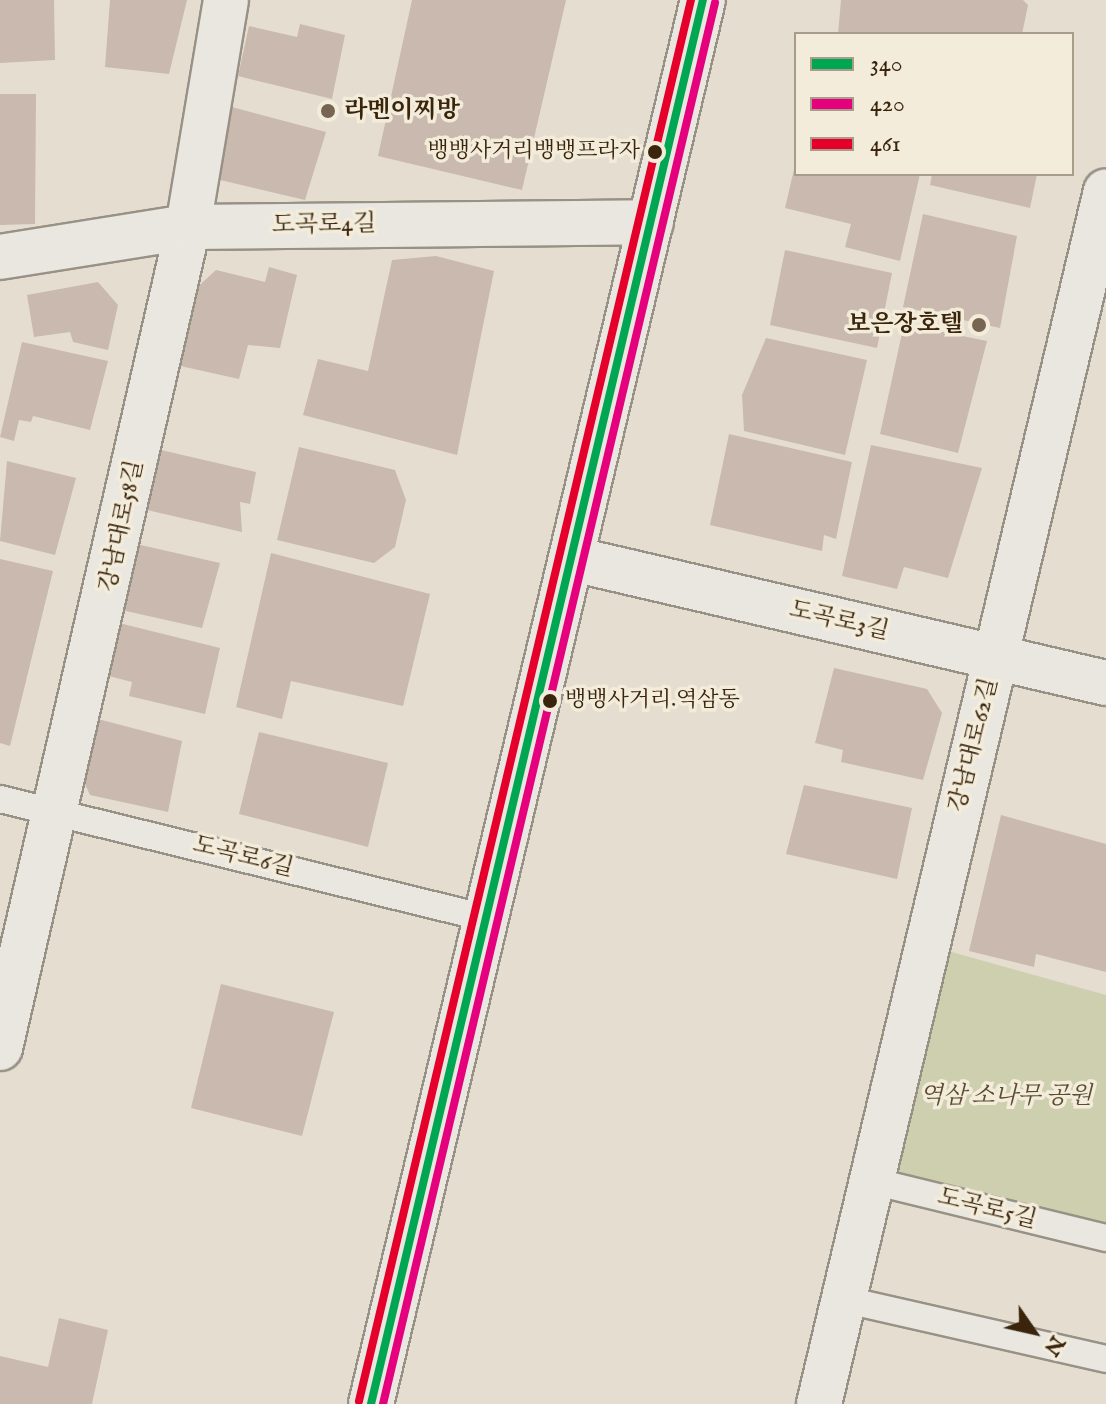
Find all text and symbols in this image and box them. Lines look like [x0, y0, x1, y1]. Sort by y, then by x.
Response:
legend [794, 32, 1074, 176]
text: 340 [870, 49, 903, 80]
text: 420 [870, 89, 905, 120]
place label: 라멘이찌방 [344, 97, 460, 125]
marker: 라멘이찌방 [319, 102, 337, 120]
text: 461 [870, 129, 901, 160]
place label: 뱅뱅사거리뱅뱅프라자 [427, 139, 640, 165]
marker: 뱅뱅사거리뱅뱅프라자 [647, 144, 663, 160]
street label: 도곡로4길 [272, 210, 376, 240]
place label: 보은장호텔 [847, 311, 963, 339]
marker: 보은장호텔 [970, 316, 988, 334]
street label: 강남대로58길 [94, 457, 150, 595]
street label: 도곡로3길 [786, 596, 892, 646]
street label: 강남대로62길 [943, 675, 1005, 815]
place label: 뱅뱅사거리.역삼동 [565, 688, 740, 714]
marker: 뱅뱅사거리.역삼동 [542, 693, 558, 709]
street label: 도곡로6길 [190, 831, 296, 883]
park label: 역삼 소나무 공원 [920, 1083, 1092, 1111]
street label: 도곡로5길 [934, 1183, 1040, 1235]
north arrow [994, 1292, 1074, 1372]
text: N [1037, 1330, 1071, 1361]

